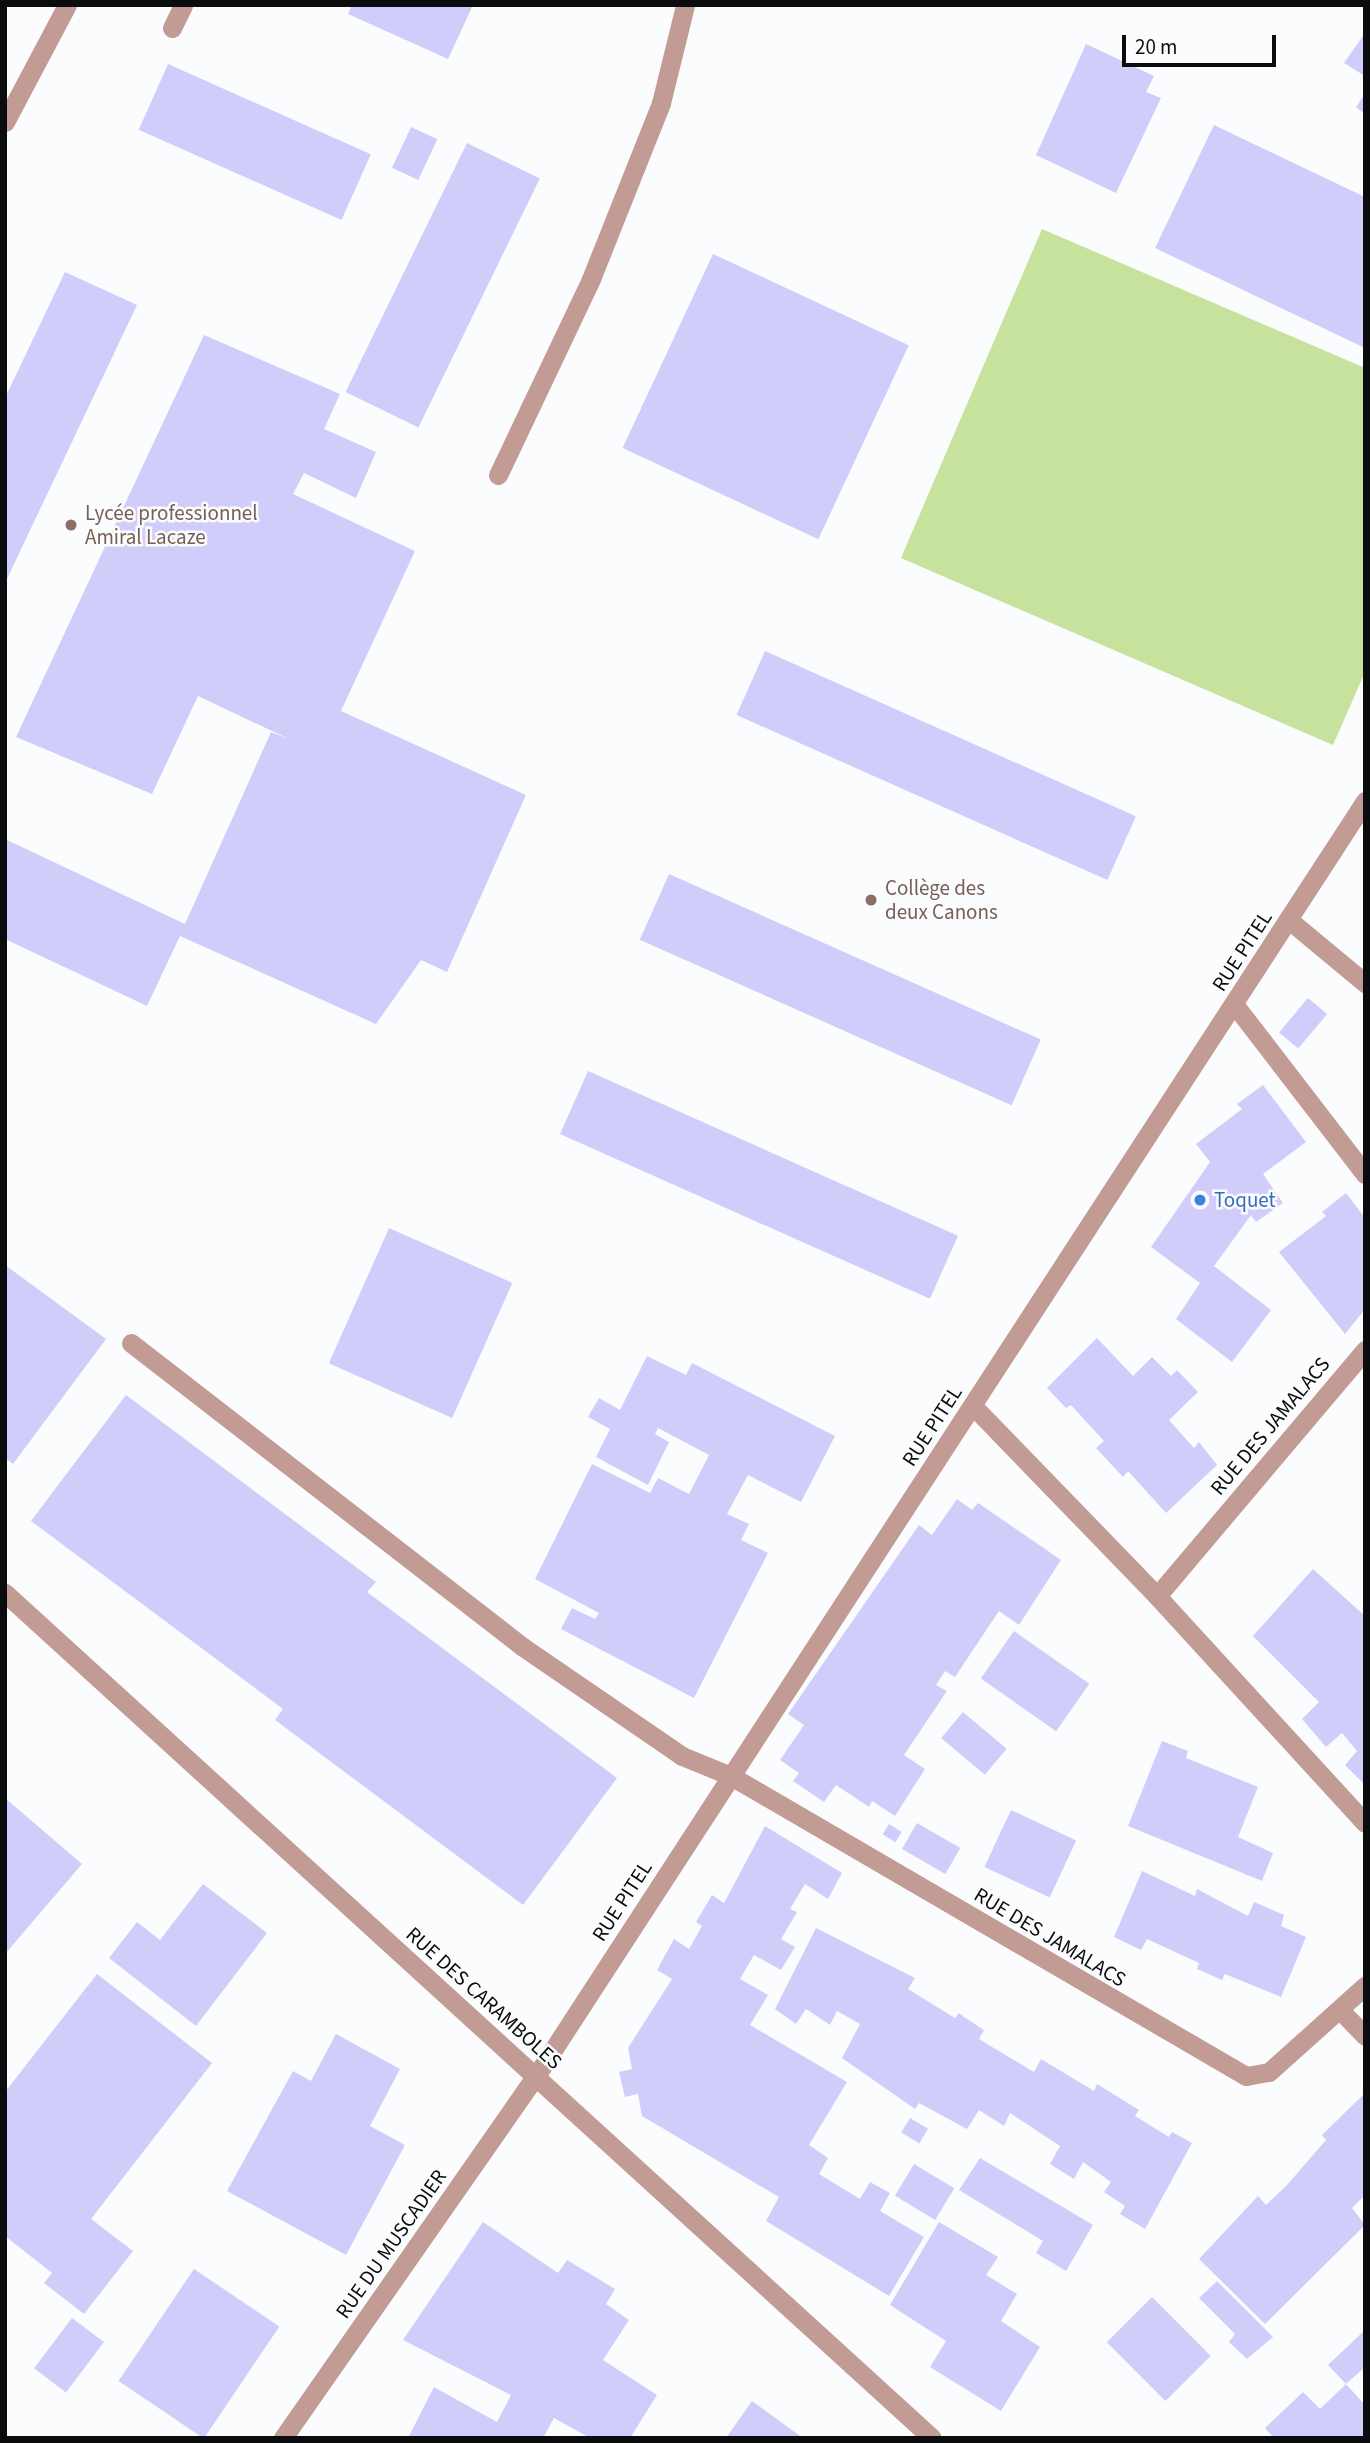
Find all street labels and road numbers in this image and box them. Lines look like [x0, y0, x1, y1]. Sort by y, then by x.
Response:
street label: RUE PITEL [1207, 906, 1277, 996]
street label: RUE DES JAMALACS [1205, 1352, 1335, 1500]
street label: RUE PITEL [897, 1381, 967, 1471]
street label: RUE PITEL [587, 1856, 657, 1946]
street label: RUE DES JAMALACS [970, 1882, 1130, 1992]
street label: RUE DES CARAMBOLES [401, 1921, 567, 2075]
street label: RUE DU MUSCADIER [330, 2165, 452, 2323]

